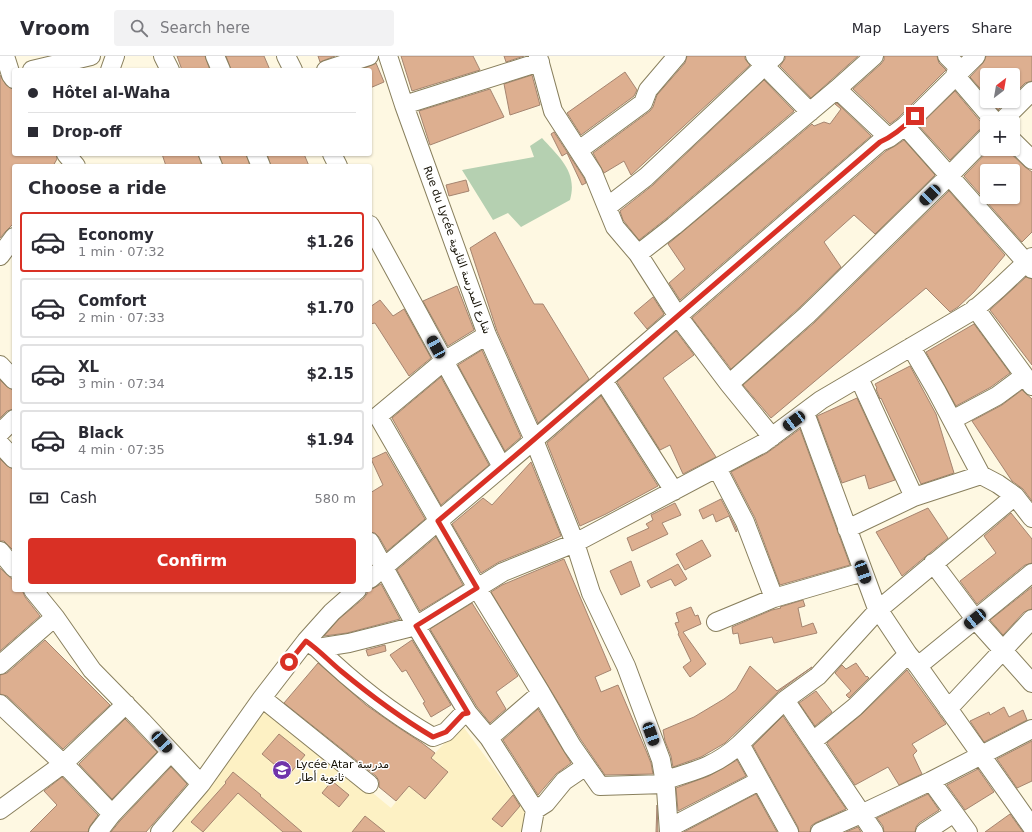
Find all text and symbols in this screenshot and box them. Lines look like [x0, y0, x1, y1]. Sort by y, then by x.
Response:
search box [114, 10, 394, 46]
text: Vroom [20, 17, 90, 39]
icon: search [128, 17, 150, 39]
text: Search here [160, 19, 250, 37]
text: Map [852, 20, 881, 36]
text: Layers [903, 20, 950, 36]
text: Share [972, 20, 1012, 36]
north arrow [980, 68, 1020, 108]
map controls [980, 68, 1020, 204]
text: Hôtel al-Waha [52, 84, 170, 102]
route end [906, 107, 924, 125]
button: + [980, 116, 1020, 156]
text: Drop-off [52, 123, 122, 141]
street label: Rue du Lycée شارع المدرسة الثانوية [420, 164, 494, 336]
button: − [980, 164, 1020, 204]
text: Choose a ride [28, 177, 167, 198]
car [917, 182, 943, 208]
icon: car [30, 224, 66, 260]
text: Economy [78, 226, 154, 244]
text: $1.26 [307, 233, 354, 251]
text: 1 min · 07:32 [78, 244, 165, 259]
icon: car [30, 290, 66, 326]
text: Comfort [78, 292, 146, 310]
text: $1.70 [307, 299, 354, 317]
text: 2 min · 07:33 [78, 310, 165, 325]
car [425, 334, 447, 360]
icon: car [30, 356, 66, 392]
text: XL [78, 358, 99, 376]
text: $2.15 [307, 365, 354, 383]
text: 3 min · 07:34 [78, 376, 165, 391]
car [781, 409, 807, 433]
icon: car [30, 422, 66, 458]
text: Black [78, 424, 124, 442]
text: $1.94 [307, 431, 354, 449]
text: 4 min · 07:35 [78, 442, 165, 457]
icon: cash [28, 487, 50, 509]
text: Cash [60, 489, 97, 507]
text: 580 m [314, 491, 356, 506]
button: Confirm [28, 538, 356, 584]
car [853, 559, 873, 585]
car [962, 607, 988, 631]
route start [280, 653, 298, 671]
car [641, 721, 661, 747]
car [150, 729, 174, 755]
place label: Lycée Atar مدرسة ثانوية أطار [295, 758, 389, 784]
school or university icon: Lycée Atar مدرسة ثانوية أطار [271, 759, 293, 781]

